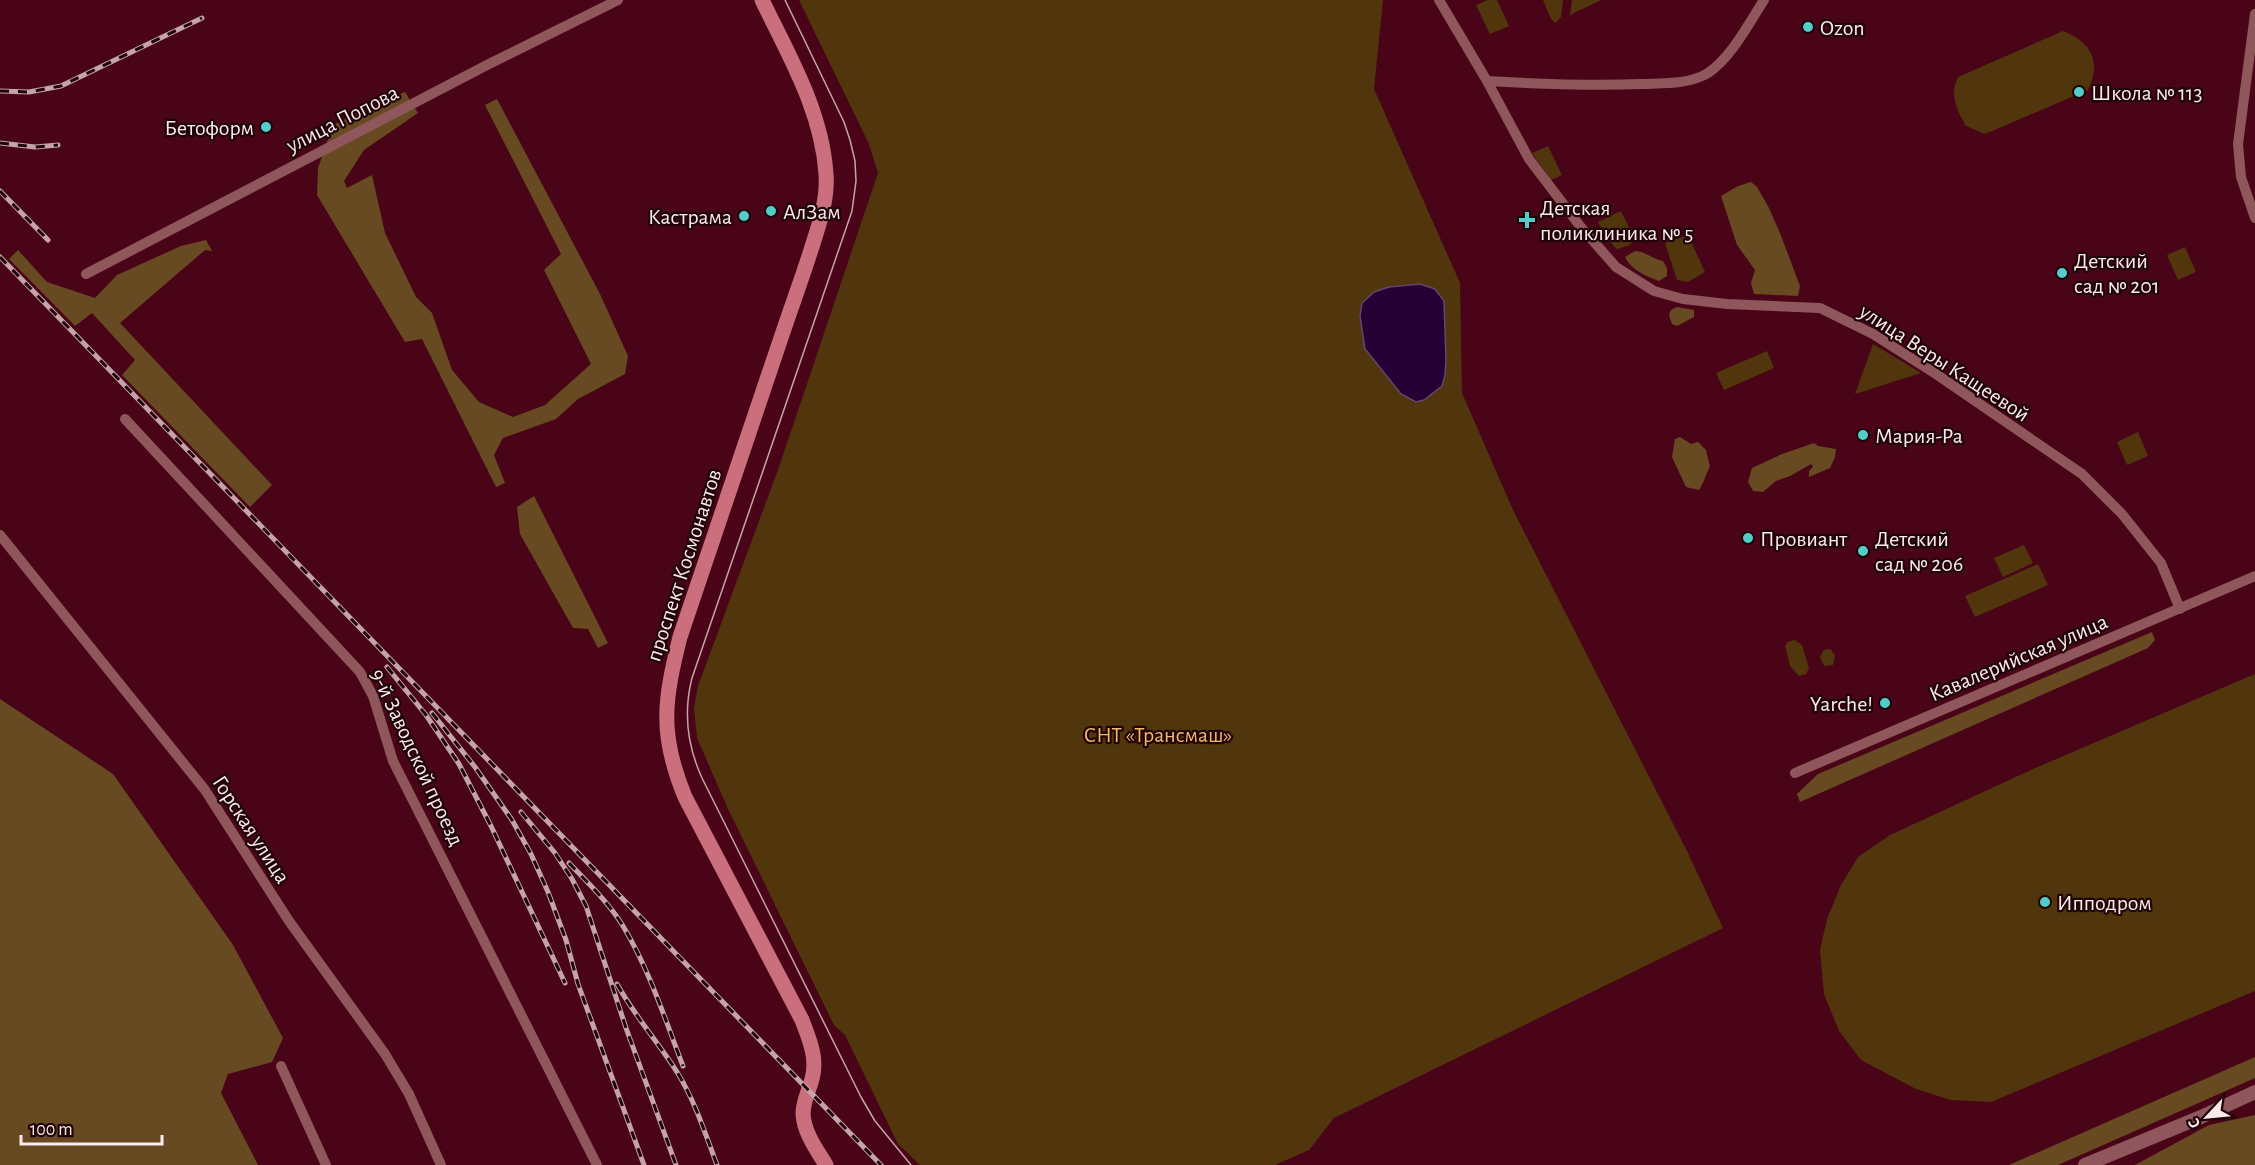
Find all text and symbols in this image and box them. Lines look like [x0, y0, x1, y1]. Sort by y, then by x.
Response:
place label: Ozon [1820, 17, 1865, 39]
marker: Ozon [1801, 20, 1815, 34]
street label: улица Попова [282, 81, 402, 157]
place label: Школа № 113 [2091, 82, 2202, 104]
marker: Школа № 113 [2072, 85, 2086, 99]
place label: Бетоформ [165, 117, 254, 139]
marker: Бетоформ [259, 120, 273, 134]
place label: Детская поликлиника № 5 [1540, 197, 1693, 244]
place label: АлЗам [783, 201, 841, 223]
marker: АлЗам [764, 204, 778, 218]
place label: Кастрама [648, 206, 732, 228]
marker: Кастрама [737, 209, 751, 223]
marker: Детская поликлиника № 5 [1518, 211, 1536, 229]
place label: Детский сад № 201 [2074, 250, 2160, 297]
marker: Детский сад № 201 [2055, 266, 2069, 280]
street label: улица Веры Кащеевой [1855, 299, 2033, 426]
place label: Мария-Ра [1875, 425, 1963, 447]
marker: Мария-Ра [1856, 428, 1870, 442]
street label: проспект Космонавтов [642, 466, 725, 664]
place label: Провиант [1760, 528, 1848, 550]
place label: Детский сад № 206 [1875, 528, 1963, 575]
marker: Провиант [1741, 531, 1755, 545]
marker: Детский сад № 206 [1856, 544, 1870, 558]
street label: Кавалерийская улица [1926, 610, 2111, 705]
street label: 9-й Заводской проезд [366, 665, 468, 849]
place label: Yarche! [1810, 693, 1873, 715]
marker: Yarche! [1878, 696, 1892, 710]
park label: СНТ «Трансмаш» [1084, 724, 1232, 746]
street label: Горская улица [208, 772, 294, 887]
place label: Ипподром [2057, 892, 2152, 914]
marker: Ипподром [2038, 895, 2052, 909]
north arrow [2177, 1087, 2237, 1147]
scale bar [21, 1108, 162, 1146]
text: С [2185, 1116, 2204, 1131]
text: 100 m [30, 1121, 73, 1139]

